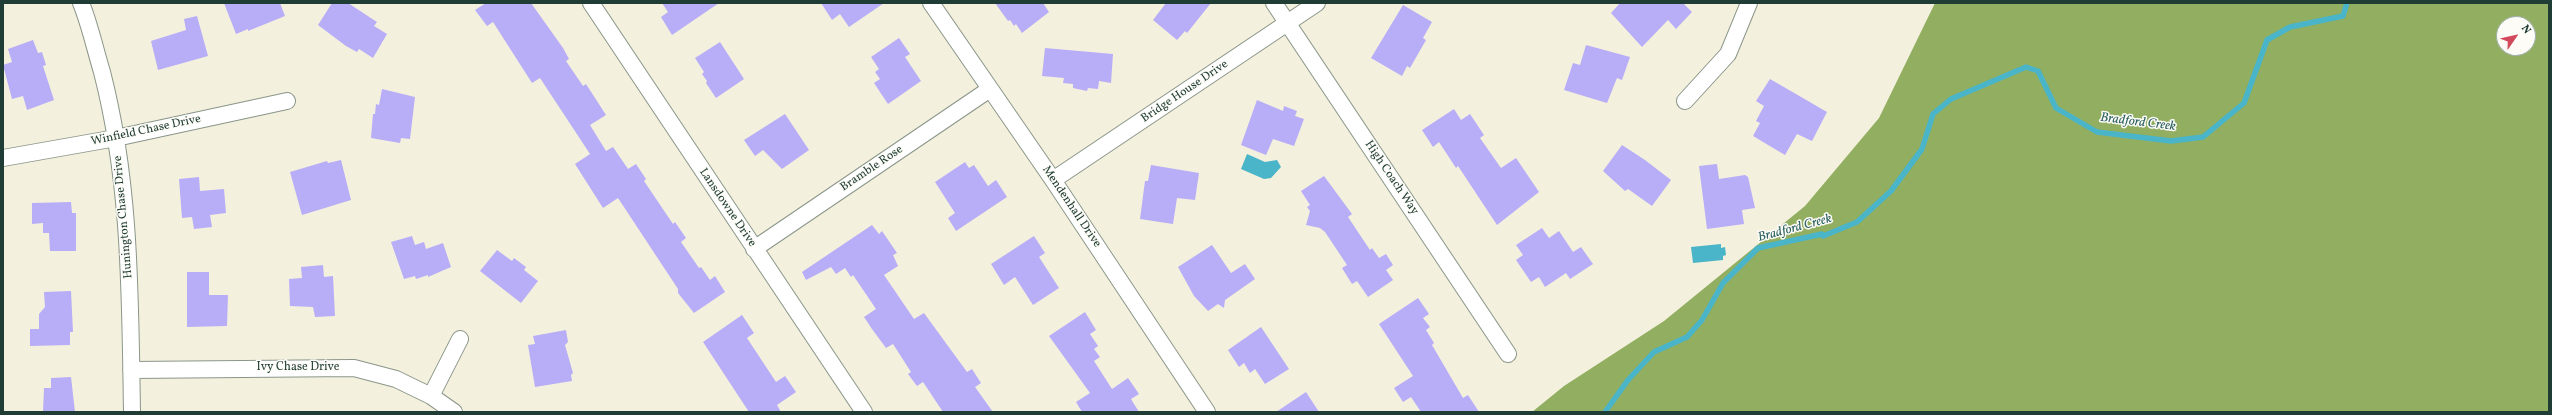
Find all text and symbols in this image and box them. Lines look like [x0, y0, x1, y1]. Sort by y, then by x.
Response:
north arrow [2496, 16, 2536, 56]
text: N [2517, 22, 2534, 37]
street label: Bridge House Drive [1139, 58, 1231, 126]
water label: Bradford Creek [2099, 111, 2177, 135]
street label: Winfield Chase Drive [90, 112, 202, 150]
street label: High Coach Way [1361, 138, 1421, 218]
street label: Bramble Rose [838, 143, 906, 195]
street label: Hunington Chase Drive [111, 155, 137, 279]
street label: Mendenhall Drive [1038, 163, 1104, 251]
street label: Lansdowne Drive [695, 166, 759, 250]
water label: Bradford Creek [1756, 212, 1834, 246]
street label: Ivy Chase Drive [257, 361, 339, 375]

